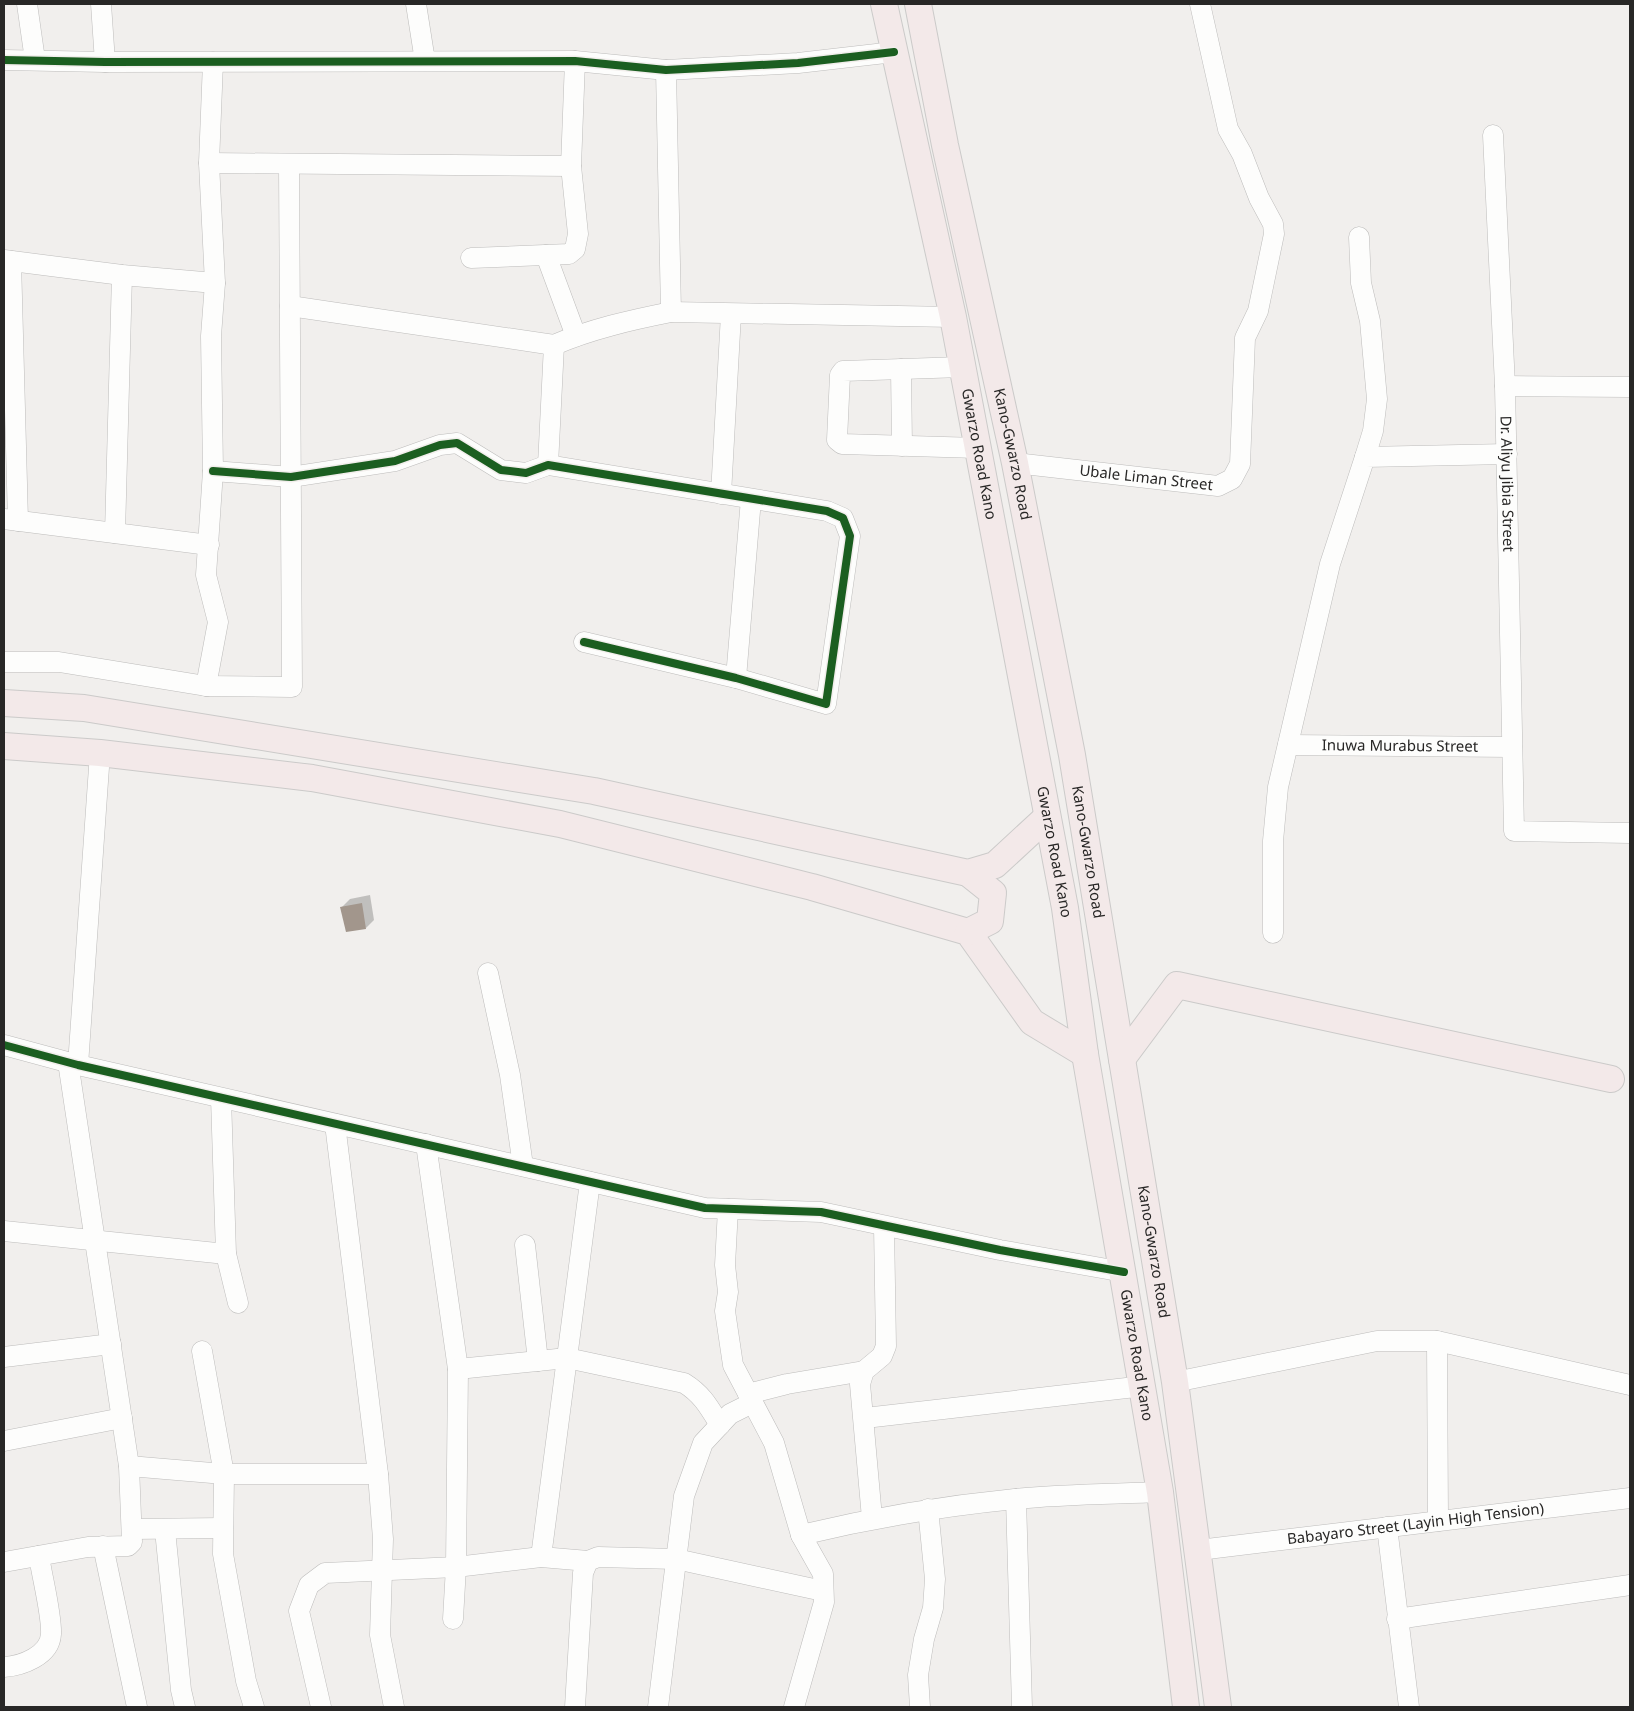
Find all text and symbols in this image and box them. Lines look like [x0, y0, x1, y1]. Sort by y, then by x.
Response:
street label: Gwarzo Road Kano [958, 386, 1002, 521]
street label: Kano-Gwarzo Road [990, 386, 1037, 522]
street label: Dr. Aliyu Jibia Street [1497, 415, 1519, 553]
street label: Ubale Liman Street [1078, 459, 1215, 494]
street label: Inuwa Murabus Street [1322, 734, 1479, 756]
street label: Gwarzo Road Kano [1033, 784, 1077, 919]
street label: Kano-Gwarzo Road [1068, 784, 1110, 920]
street label: Kano-Gwarzo Road [1134, 1184, 1175, 1319]
street label: Gwarzo Road Kano [1116, 1288, 1159, 1423]
street label: Babayaro Street (Layin High Tension) [1286, 1497, 1545, 1548]

